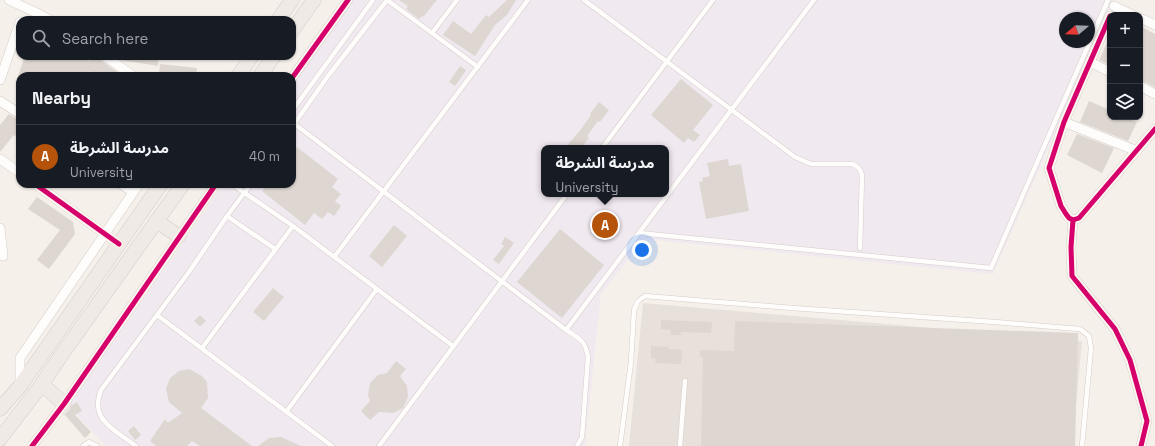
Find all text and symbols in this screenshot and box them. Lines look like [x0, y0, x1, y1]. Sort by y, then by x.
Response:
north arrow [1059, 12, 1095, 48]
map controls [1107, 12, 1143, 120]
button: + [1107, 12, 1143, 48]
search box [16, 16, 296, 60]
icon: search [30, 27, 52, 49]
text: Search here [62, 29, 148, 48]
button: − [1107, 48, 1143, 84]
button: layers [1107, 84, 1143, 120]
text: Nearby [32, 87, 91, 109]
text: مدرسة الشرطة [70, 138, 169, 157]
popup [541, 145, 669, 197]
text: A [41, 148, 49, 165]
text: 40 m [249, 148, 280, 165]
text: مدرسة الشرطة [556, 153, 654, 172]
text: University [70, 164, 133, 181]
text: University [556, 179, 619, 196]
pin: A [592, 210, 618, 240]
your location [632, 240, 652, 260]

